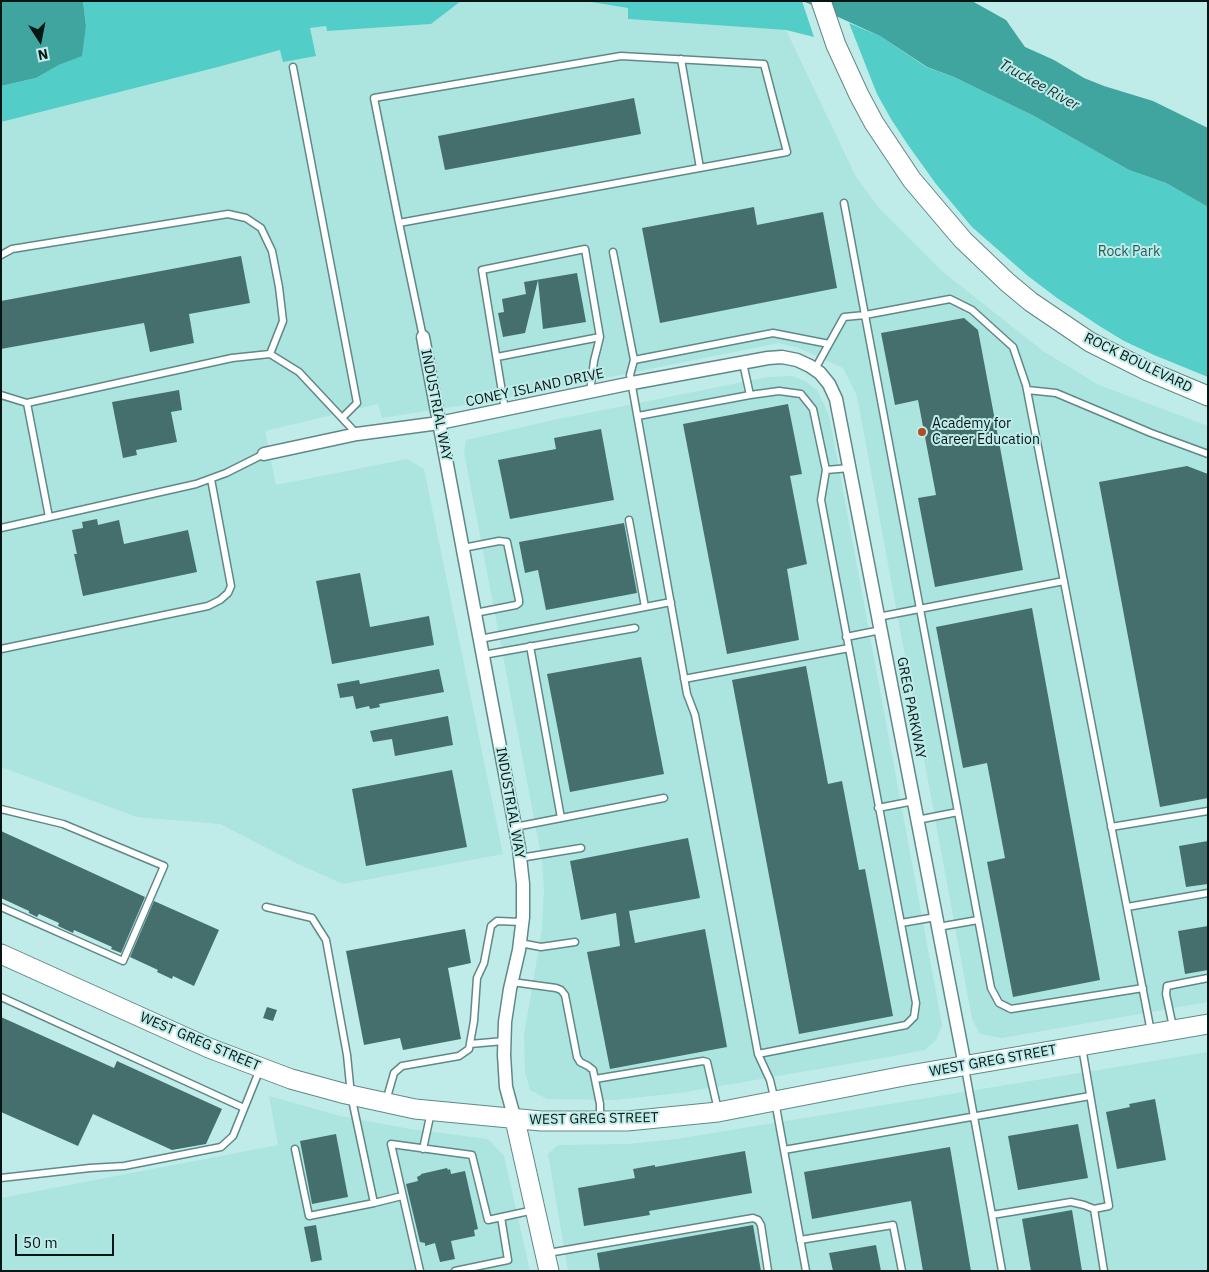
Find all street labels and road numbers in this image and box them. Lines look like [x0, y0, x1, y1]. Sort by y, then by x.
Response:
street label: ROCK BOULEVARD [1081, 329, 1195, 397]
street label: INDUSTRIAL WAY [417, 348, 455, 462]
street label: CONEY ISLAND DRIVE [464, 365, 606, 411]
street label: GREG PARKWAY [893, 656, 929, 760]
street label: INDUSTRIAL WAY [492, 746, 528, 860]
street label: WEST GREG STREET [137, 1009, 263, 1075]
street label: WEST GREG STREET [928, 1042, 1058, 1080]
street label: WEST GREG STREET [529, 1109, 659, 1129]

